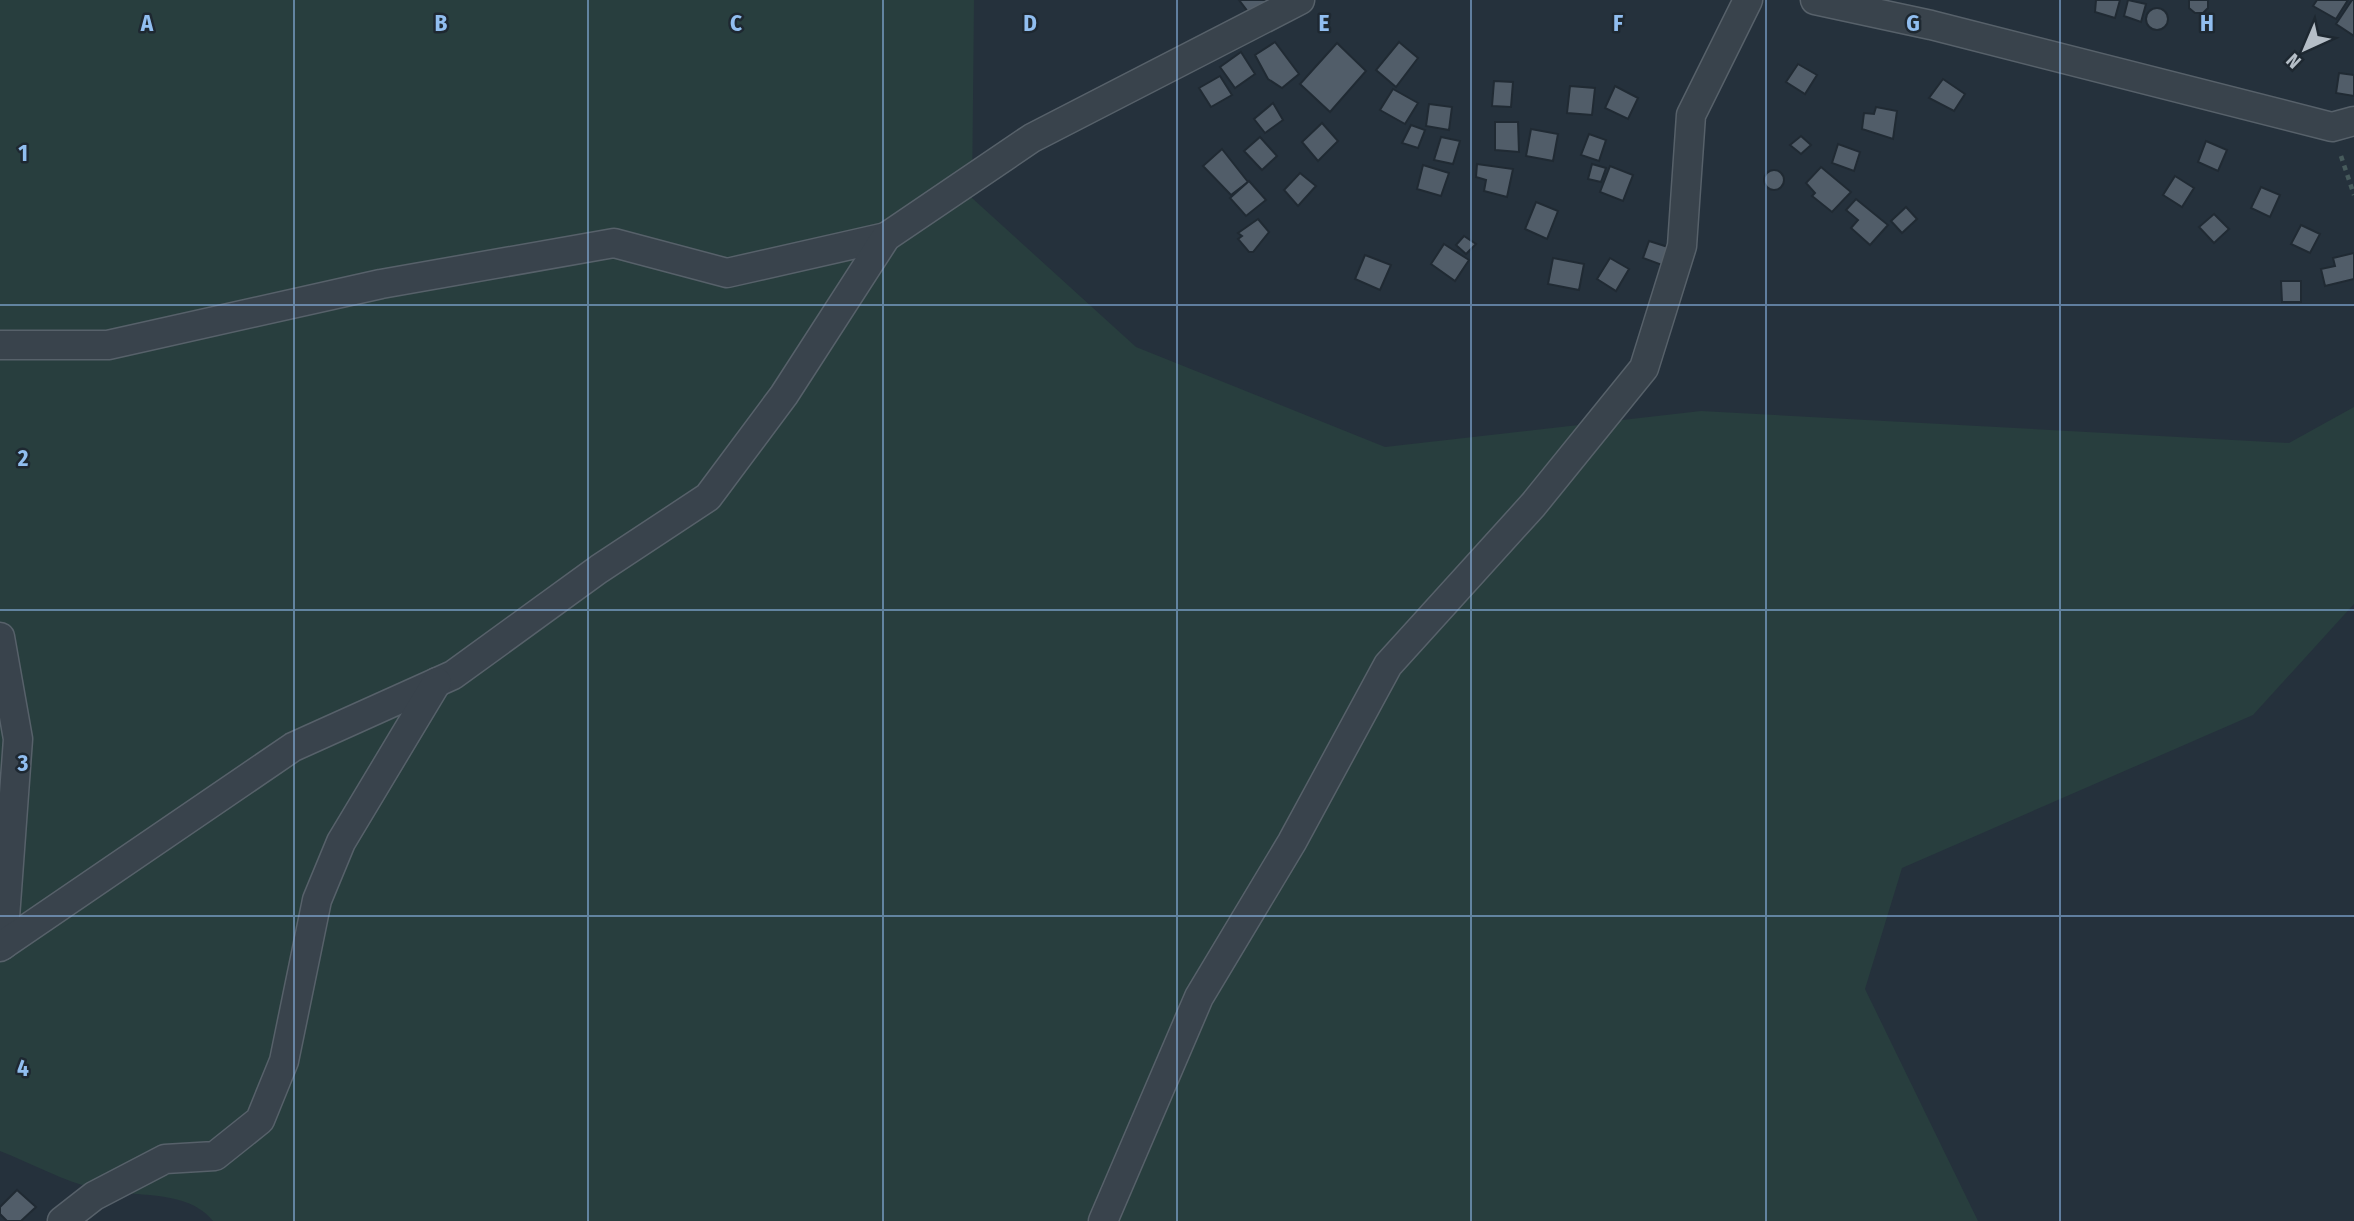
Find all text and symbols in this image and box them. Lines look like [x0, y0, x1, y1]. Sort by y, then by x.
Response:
text: A [140, 9, 154, 37]
text: B [435, 9, 448, 37]
text: C [730, 9, 742, 37]
text: D [1023, 9, 1037, 37]
text: E [1319, 9, 1330, 37]
text: F [1613, 9, 1623, 37]
text: G [1906, 9, 1920, 37]
text: H [2200, 9, 2214, 37]
north arrow [2270, 14, 2340, 84]
text: N [2281, 49, 2306, 73]
text: 1 [18, 139, 28, 167]
text: 2 [17, 444, 29, 472]
text: 3 [17, 749, 29, 777]
text: 4 [17, 1054, 29, 1082]

